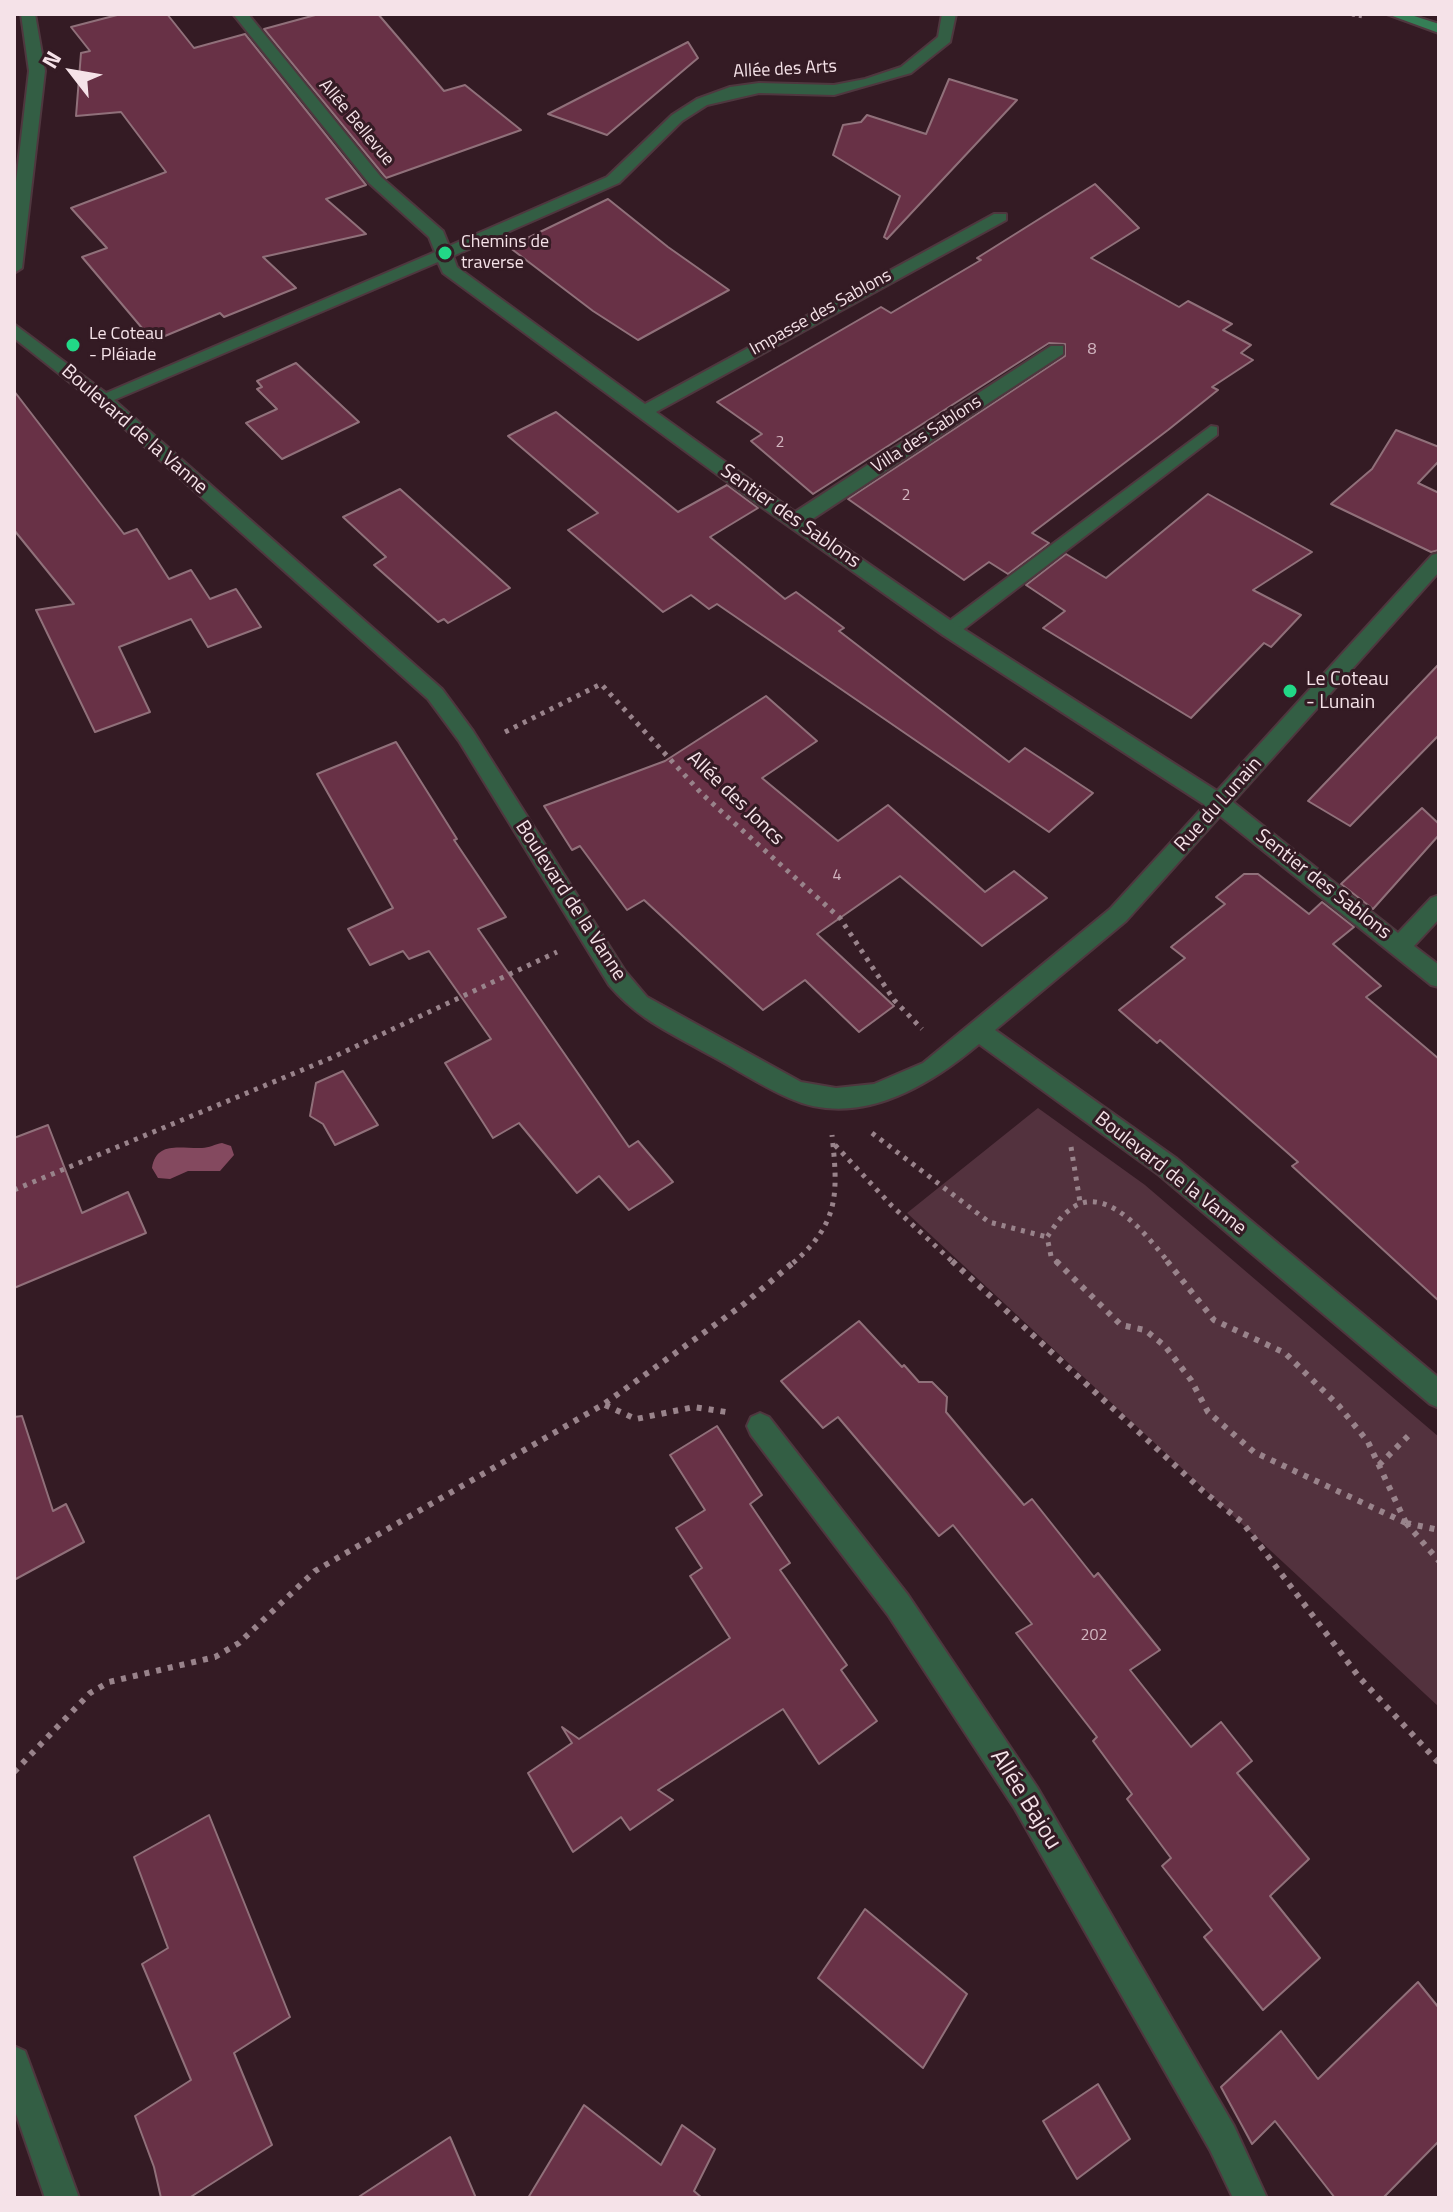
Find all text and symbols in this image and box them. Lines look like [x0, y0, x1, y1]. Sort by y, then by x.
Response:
north arrow [32, 32, 112, 112]
text: N [33, 44, 70, 75]
street label: Allée des Arts [733, 56, 837, 84]
street label: Allée Bellevue [314, 75, 398, 171]
place label: Chemins de traverse [461, 232, 549, 274]
marker: Chemins de traverse [436, 244, 454, 262]
street label: Impasse des Sablons [746, 265, 896, 361]
place label: Le Coteau - Pléiade [89, 324, 164, 366]
marker: Le Coteau - Pléiade [64, 336, 82, 354]
house number: 8 [1088, 340, 1096, 360]
street label: Boulevard de la Vanne [56, 360, 212, 500]
street label: Villa des Sablons [868, 391, 986, 479]
house number: 2 [776, 433, 784, 453]
street label: Sentier des Sablons [715, 460, 865, 574]
house number: 2 [902, 486, 910, 506]
place label: Le Coteau - Lunain [1306, 668, 1389, 715]
marker: Le Coteau - Lunain [1281, 682, 1299, 700]
street label: Allée des Joncs [682, 747, 788, 851]
street label: Rue du Lunain [1170, 753, 1268, 857]
street label: Boulevard de la Vanne [509, 816, 631, 986]
street label: Sentier des Sablons [1250, 825, 1396, 945]
house number: 4 [833, 866, 841, 886]
street label: Boulevard de la Vanne [1089, 1107, 1251, 1241]
house number: 202 [1081, 1626, 1107, 1646]
street label: Allée Bajou [983, 1745, 1067, 1855]

